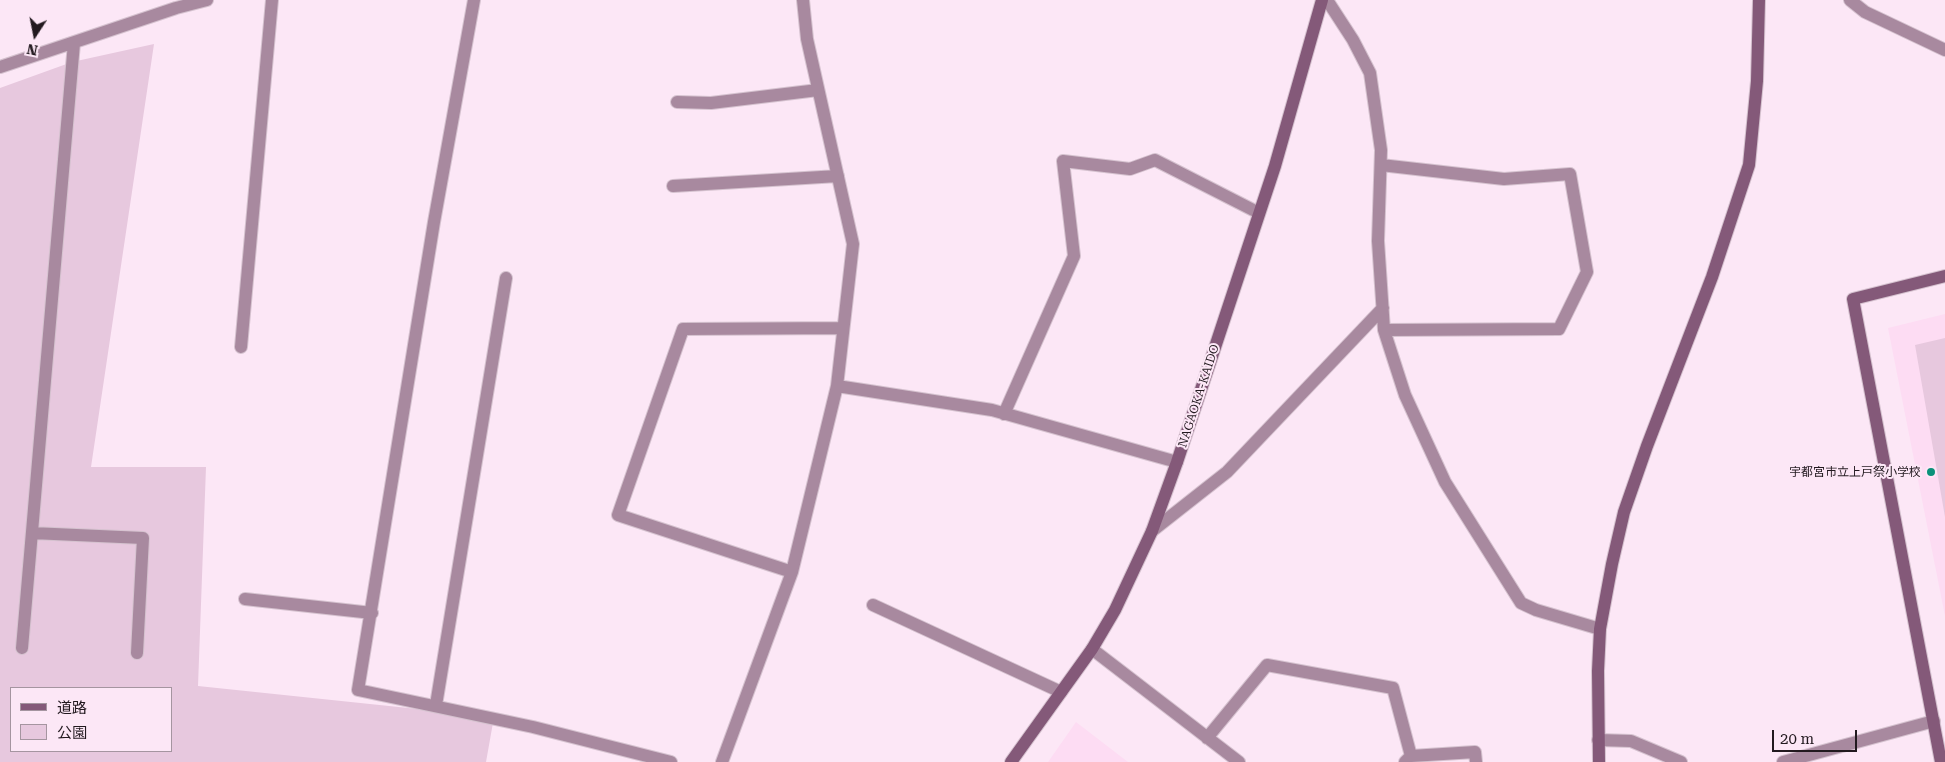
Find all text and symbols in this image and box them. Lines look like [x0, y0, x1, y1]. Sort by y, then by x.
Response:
north arrow [10, 10, 60, 60]
text: N [25, 41, 39, 59]
street label: NAGAOKA-KAIDO [1176, 343, 1222, 449]
place label: 宇都宮市立上戸祭小学校 [1789, 465, 1921, 479]
marker: 宇都宮市立上戸祭小学校 [1925, 466, 1937, 478]
legend [10, 687, 172, 752]
text: 道路 [57, 699, 87, 717]
scale bar [1775, 720, 1860, 752]
text: 公園 [57, 724, 87, 742]
text: 20 m [1780, 730, 1814, 748]

